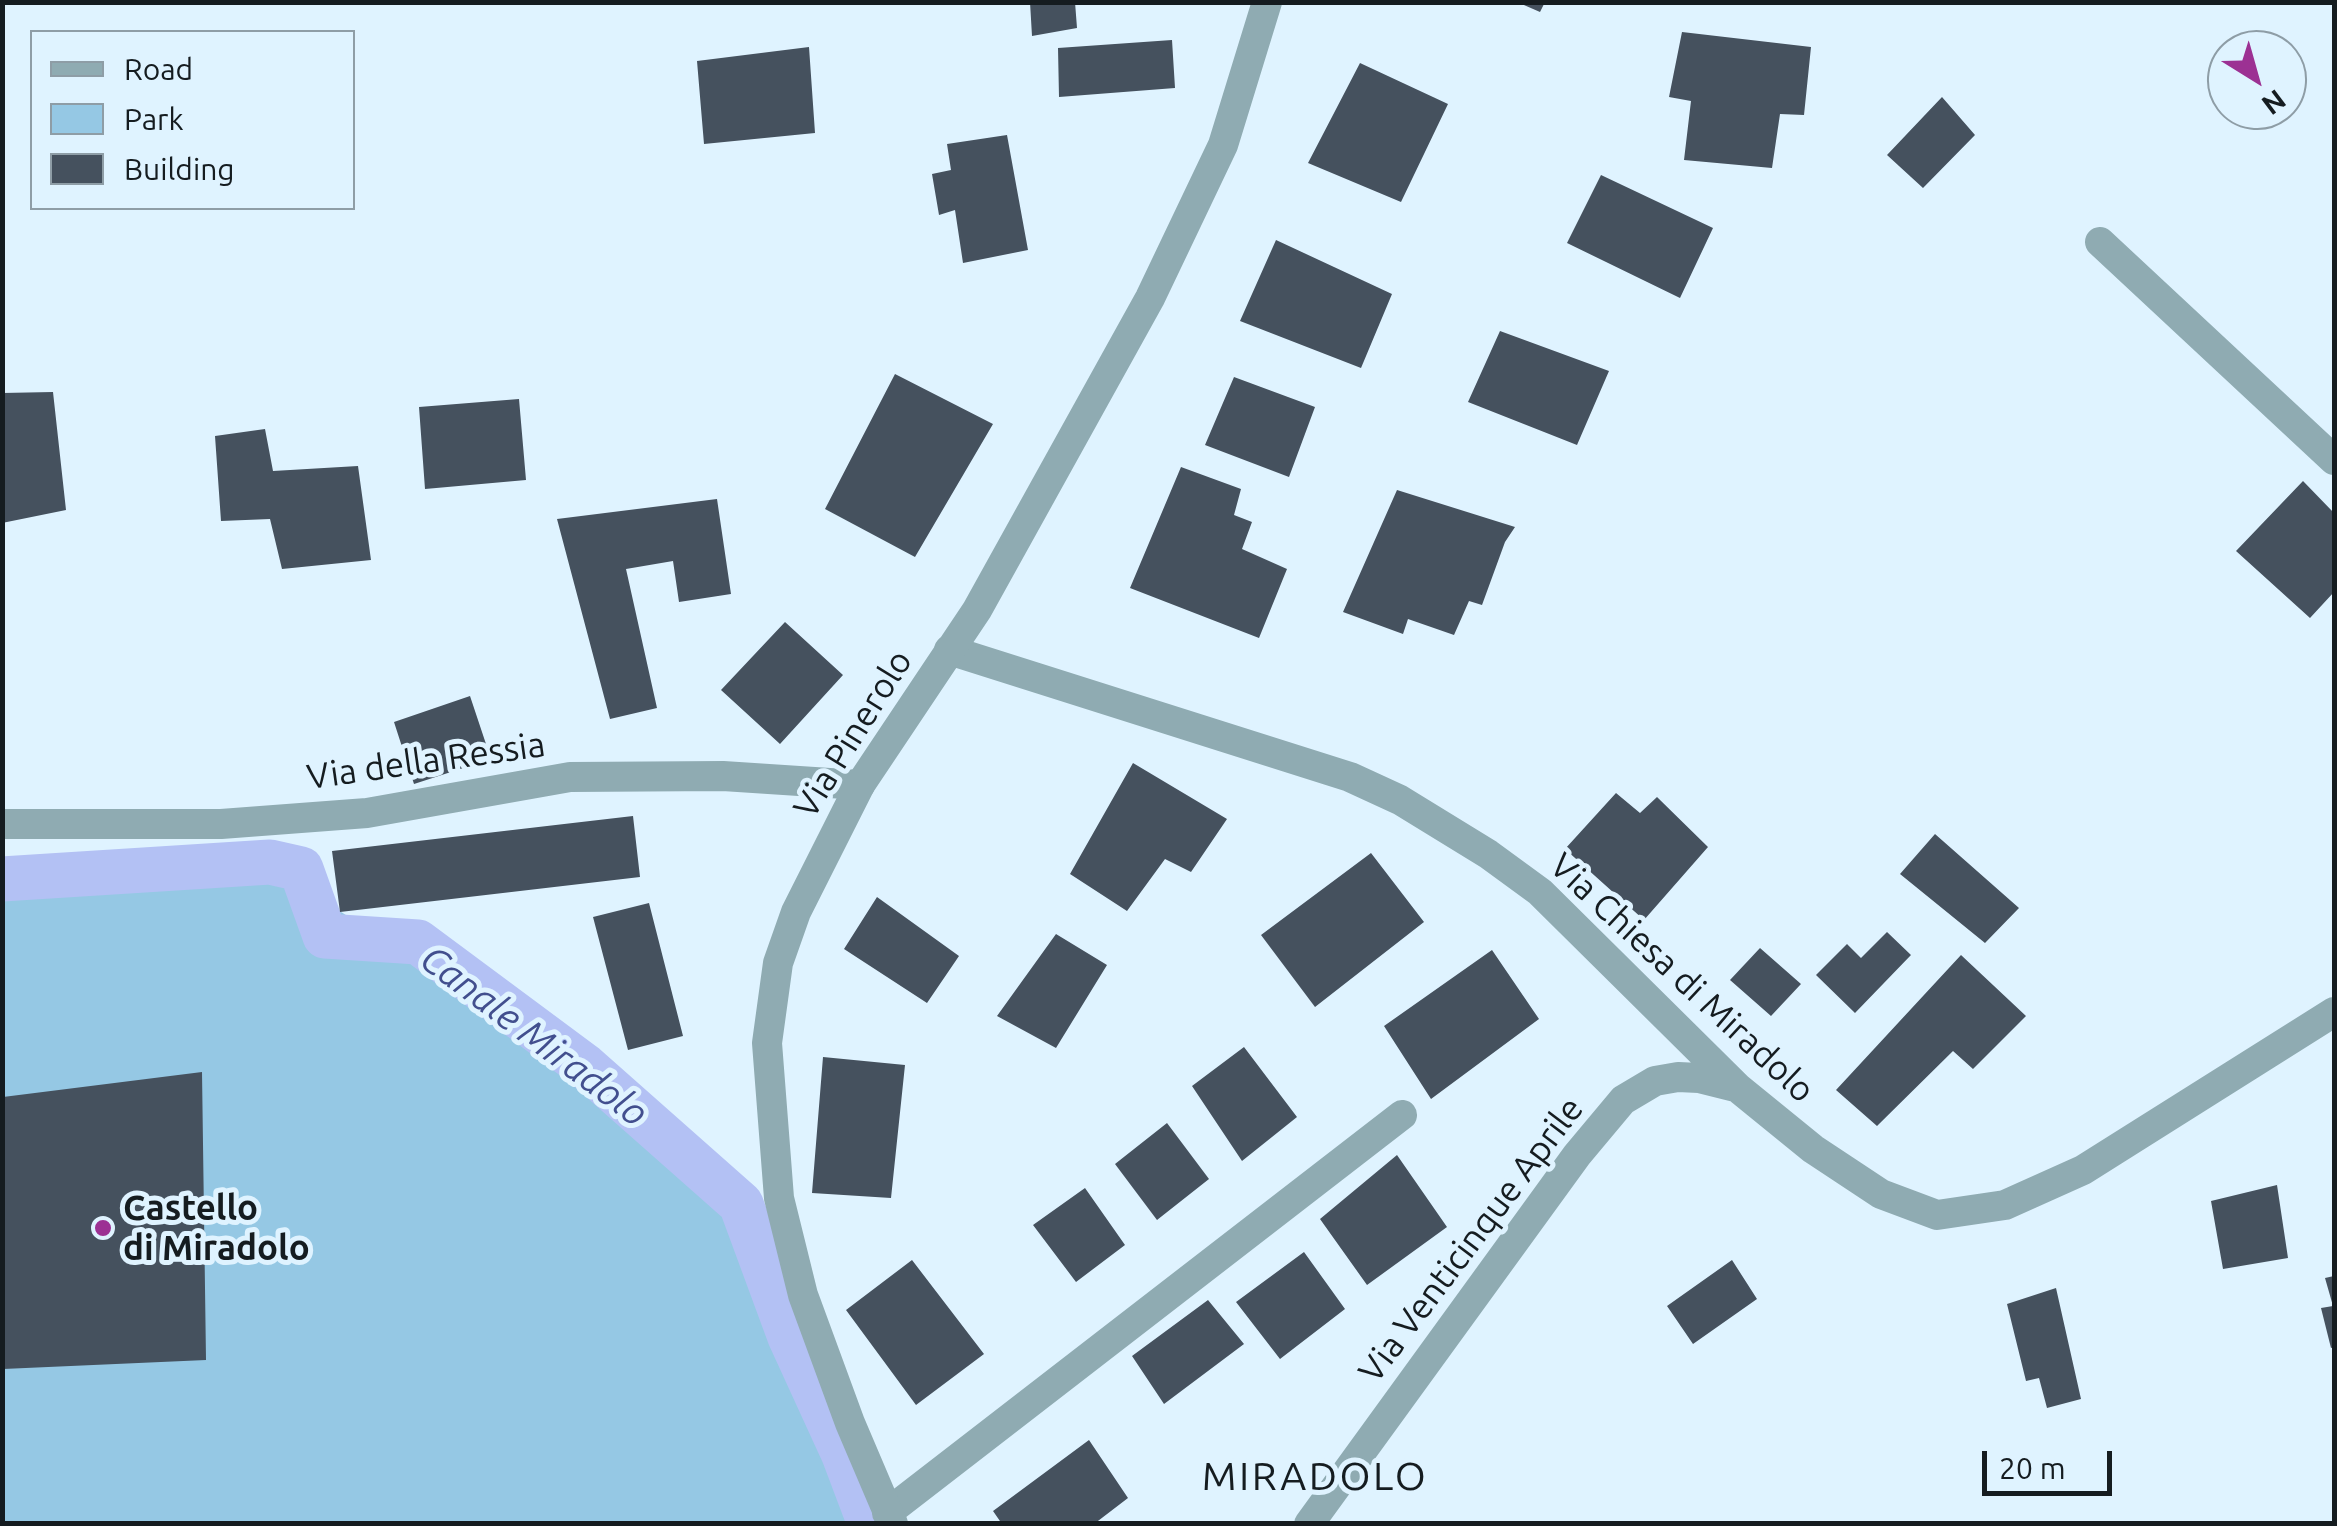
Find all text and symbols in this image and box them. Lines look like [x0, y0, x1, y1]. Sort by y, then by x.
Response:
legend [30, 30, 355, 210]
north arrow [2207, 30, 2307, 130]
text: Road [124, 52, 193, 86]
text: N [2256, 84, 2292, 121]
text: Park [124, 102, 184, 136]
text: Building [124, 152, 235, 186]
street label: Via Pinerolo [785, 642, 921, 826]
street label: Via della Ressia [304, 724, 548, 798]
street label: Via Chiesa di Miradolo [1541, 845, 1823, 1111]
water label: Canale Miradolo [411, 936, 657, 1136]
street label: Via Venticinque Aprile [1350, 1089, 1592, 1391]
place label: Castello di Miradolo [123, 1187, 310, 1269]
marker: Castello di Miradolo [92, 1217, 114, 1239]
scale bar [1987, 1431, 2117, 1493]
text: 20 m [1999, 1451, 2066, 1485]
district label: MIRADOLO [1202, 1453, 1428, 1501]

